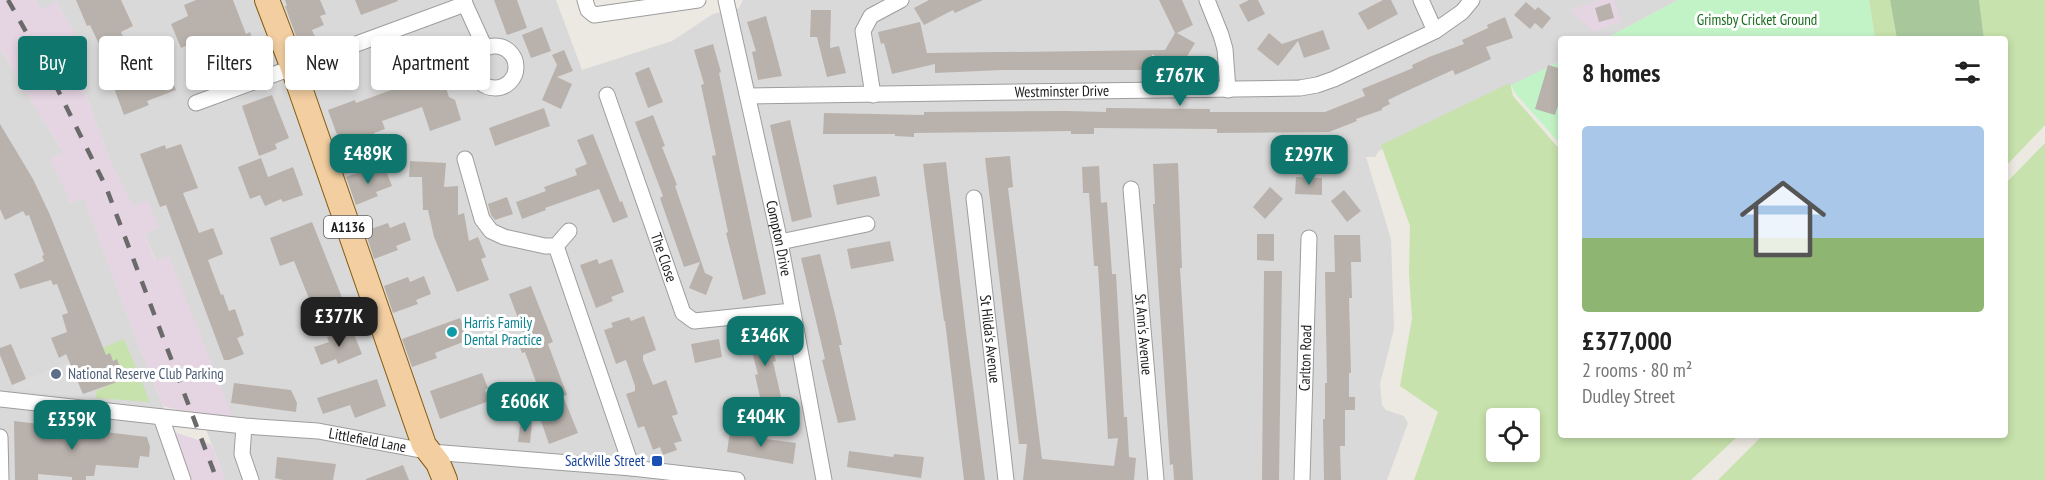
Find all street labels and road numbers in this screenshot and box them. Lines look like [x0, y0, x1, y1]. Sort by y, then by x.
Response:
street label: Westminster Drive [1015, 81, 1109, 101]
street label: Compton Drive [762, 198, 796, 278]
road number: A1136 [324, 216, 372, 238]
street label: The Close [647, 230, 681, 284]
street label: St Ann's Avenue [1131, 293, 1157, 376]
street label: St Hilda's Avenue [976, 294, 1005, 384]
street label: Carlton Road [1295, 325, 1315, 391]
street label: Littlefield Lane [327, 423, 408, 456]

